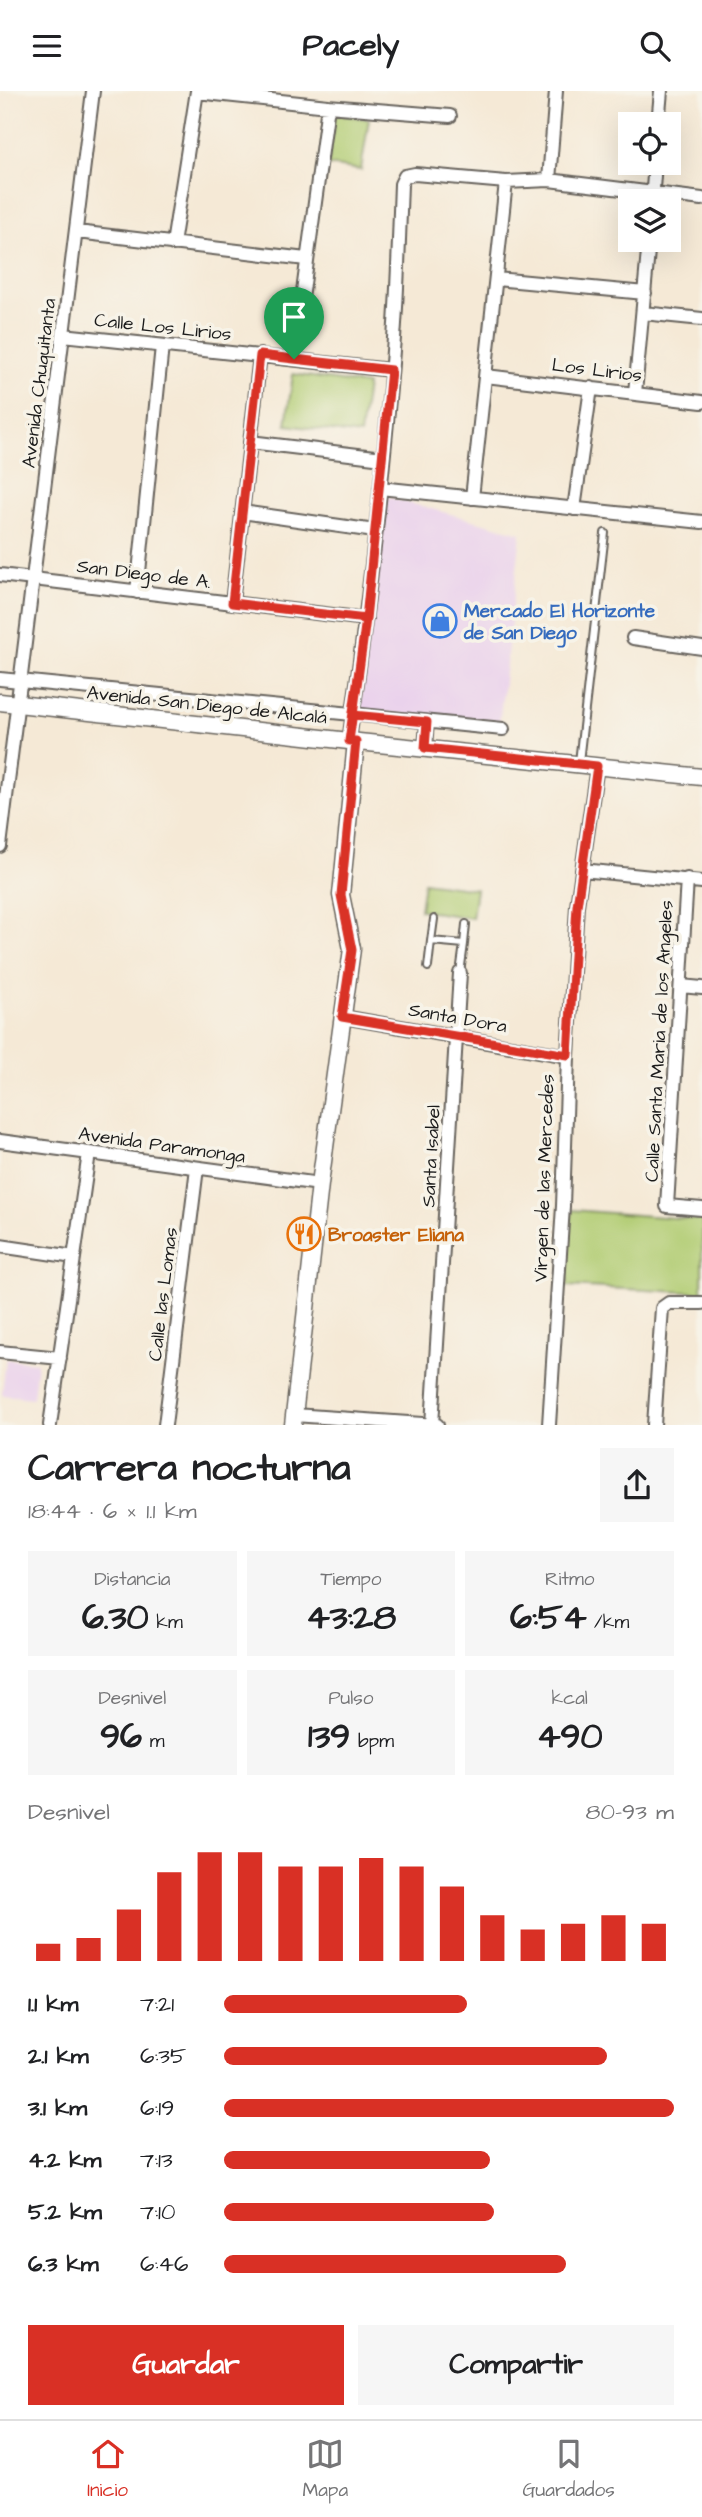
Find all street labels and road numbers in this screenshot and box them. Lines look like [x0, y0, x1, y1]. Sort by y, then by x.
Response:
street label: Avenida Chuquitanta [16, 297, 63, 470]
street label: Calle Los Lirios [93, 307, 233, 348]
street label: Los Lirios [550, 352, 643, 389]
street label: San Diego de A. [75, 553, 212, 597]
street label: Avenida San Diego de Alcalá [85, 679, 329, 733]
street label: Calle Santa Maria de los Angeles [639, 899, 681, 1183]
street label: Santa Dora [406, 997, 509, 1040]
street label: Virgen de las Mercedes [527, 1074, 563, 1283]
street label: Santa Isabel [415, 1104, 448, 1208]
street label: Avenida Paramonga [77, 1120, 247, 1172]
street label: Calle las Lomas [142, 1226, 185, 1363]

